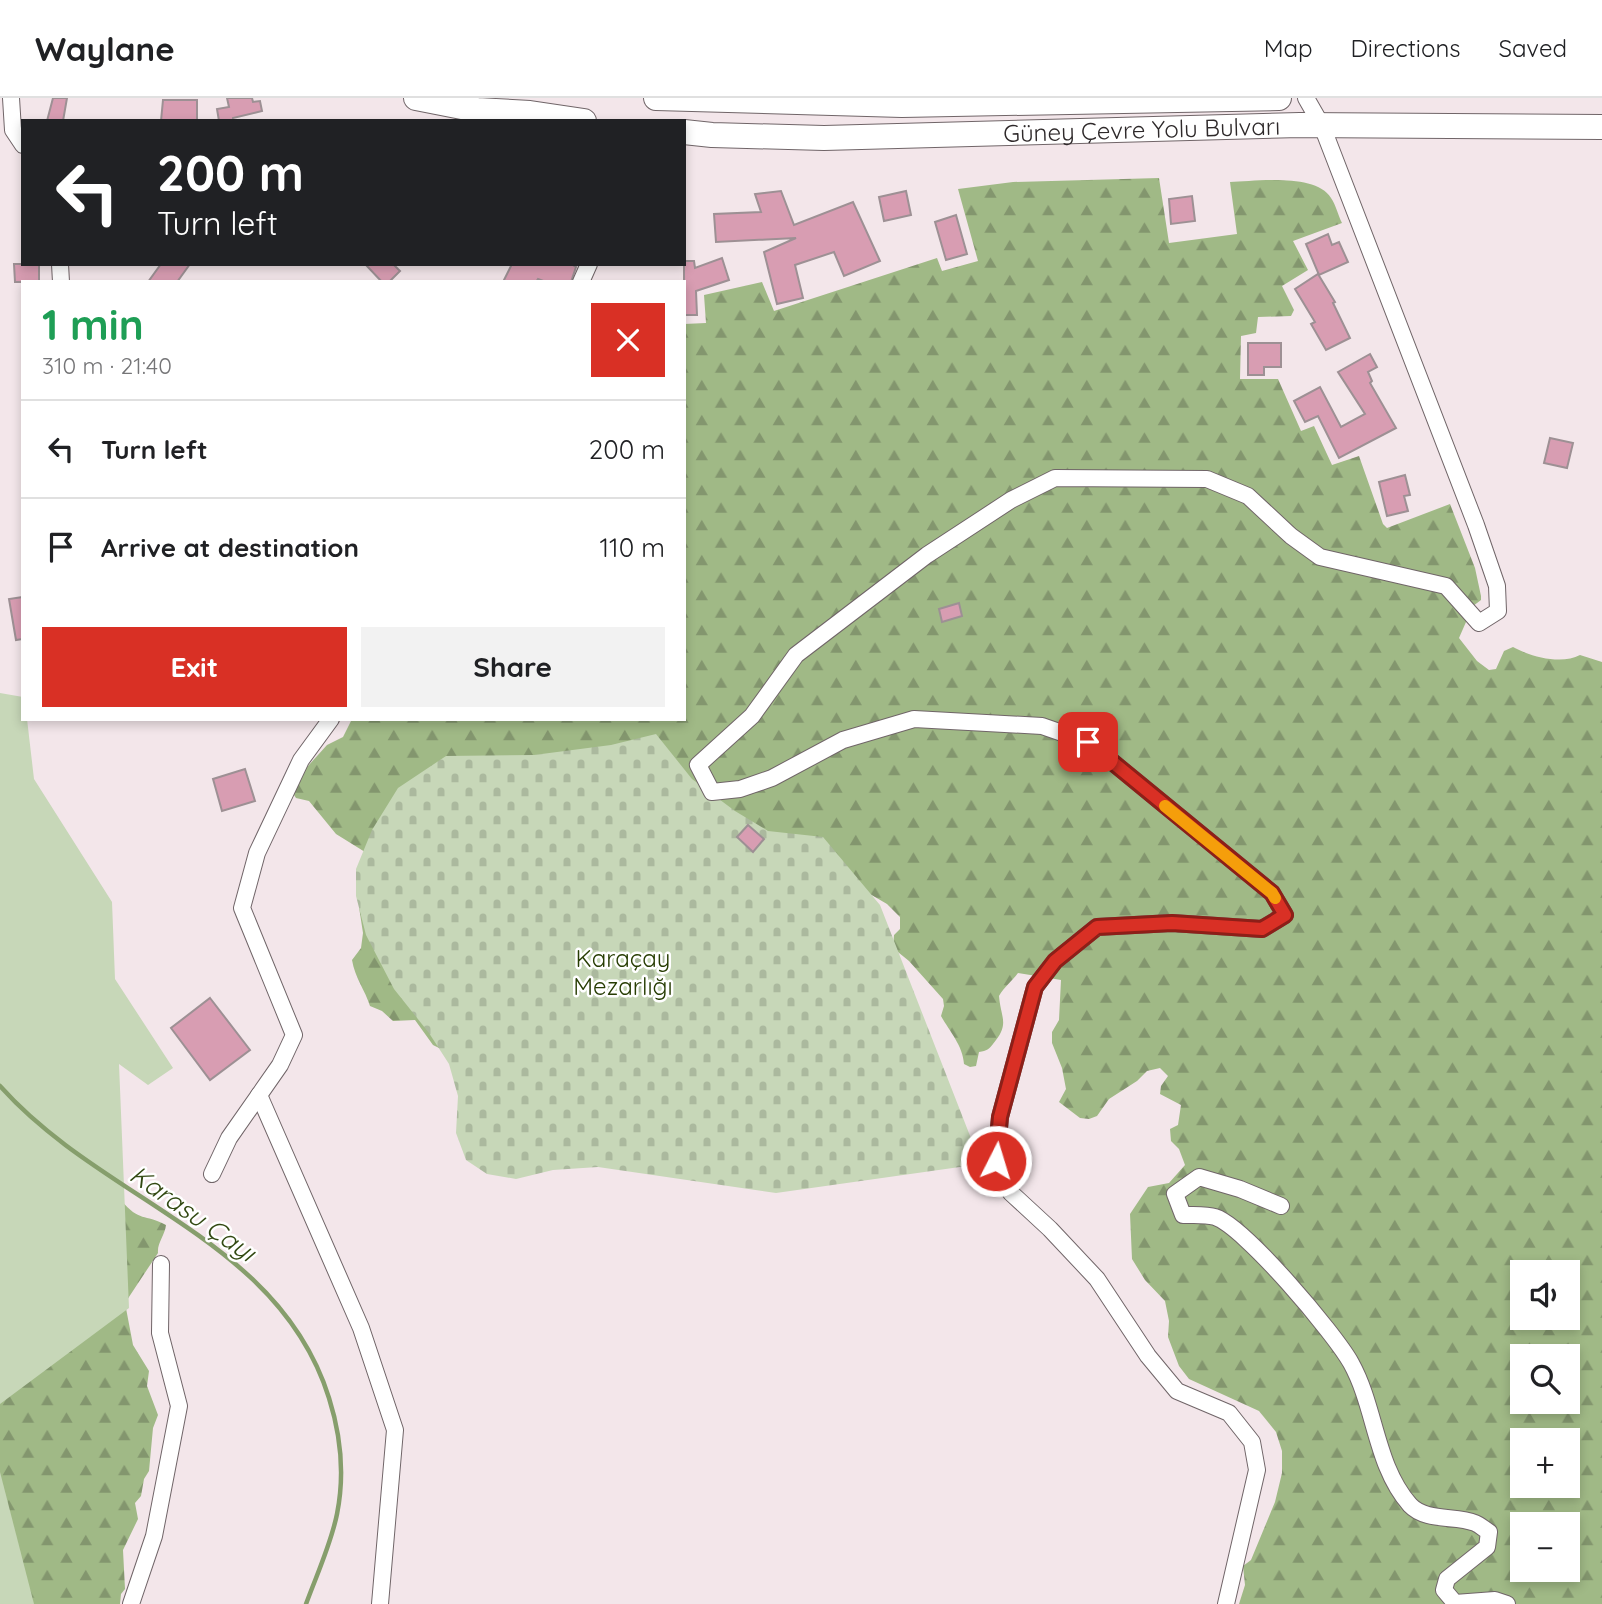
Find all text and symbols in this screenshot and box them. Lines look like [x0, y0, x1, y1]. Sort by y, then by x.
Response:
text: Waylane [35, 28, 175, 69]
text: Map [1264, 33, 1313, 63]
text: Directions [1351, 33, 1461, 63]
text: Saved [1499, 33, 1567, 63]
street label: Güney Çevre Yolu Bulvarı [1003, 111, 1280, 148]
text: 200 m [157, 142, 304, 203]
icon: left [42, 147, 133, 238]
text: Turn left [157, 203, 278, 243]
text: 1 min [42, 298, 144, 351]
button: close [591, 303, 665, 377]
text: 310 m · 21:40 [42, 351, 172, 380]
icon: left [42, 430, 80, 468]
text: Turn left [101, 433, 208, 466]
text: 200 m [589, 433, 665, 466]
icon: arrive [42, 528, 80, 566]
text: Arrive at destination [101, 531, 359, 564]
text: 110 m [599, 531, 665, 564]
button: Exit [42, 627, 347, 707]
button: Share [361, 627, 665, 707]
pin [1058, 712, 1118, 772]
icon: arrive [1069, 723, 1107, 761]
park label: Karaçay Mezarlığı [573, 943, 673, 1001]
position arrow [959, 1124, 1033, 1198]
water label: Karasu Çayı [124, 1158, 263, 1269]
map controls [1510, 1260, 1580, 1582]
button: sound [1510, 1260, 1580, 1330]
button: search [1510, 1344, 1580, 1414]
button: + [1510, 1428, 1580, 1498]
button: − [1510, 1512, 1580, 1582]

